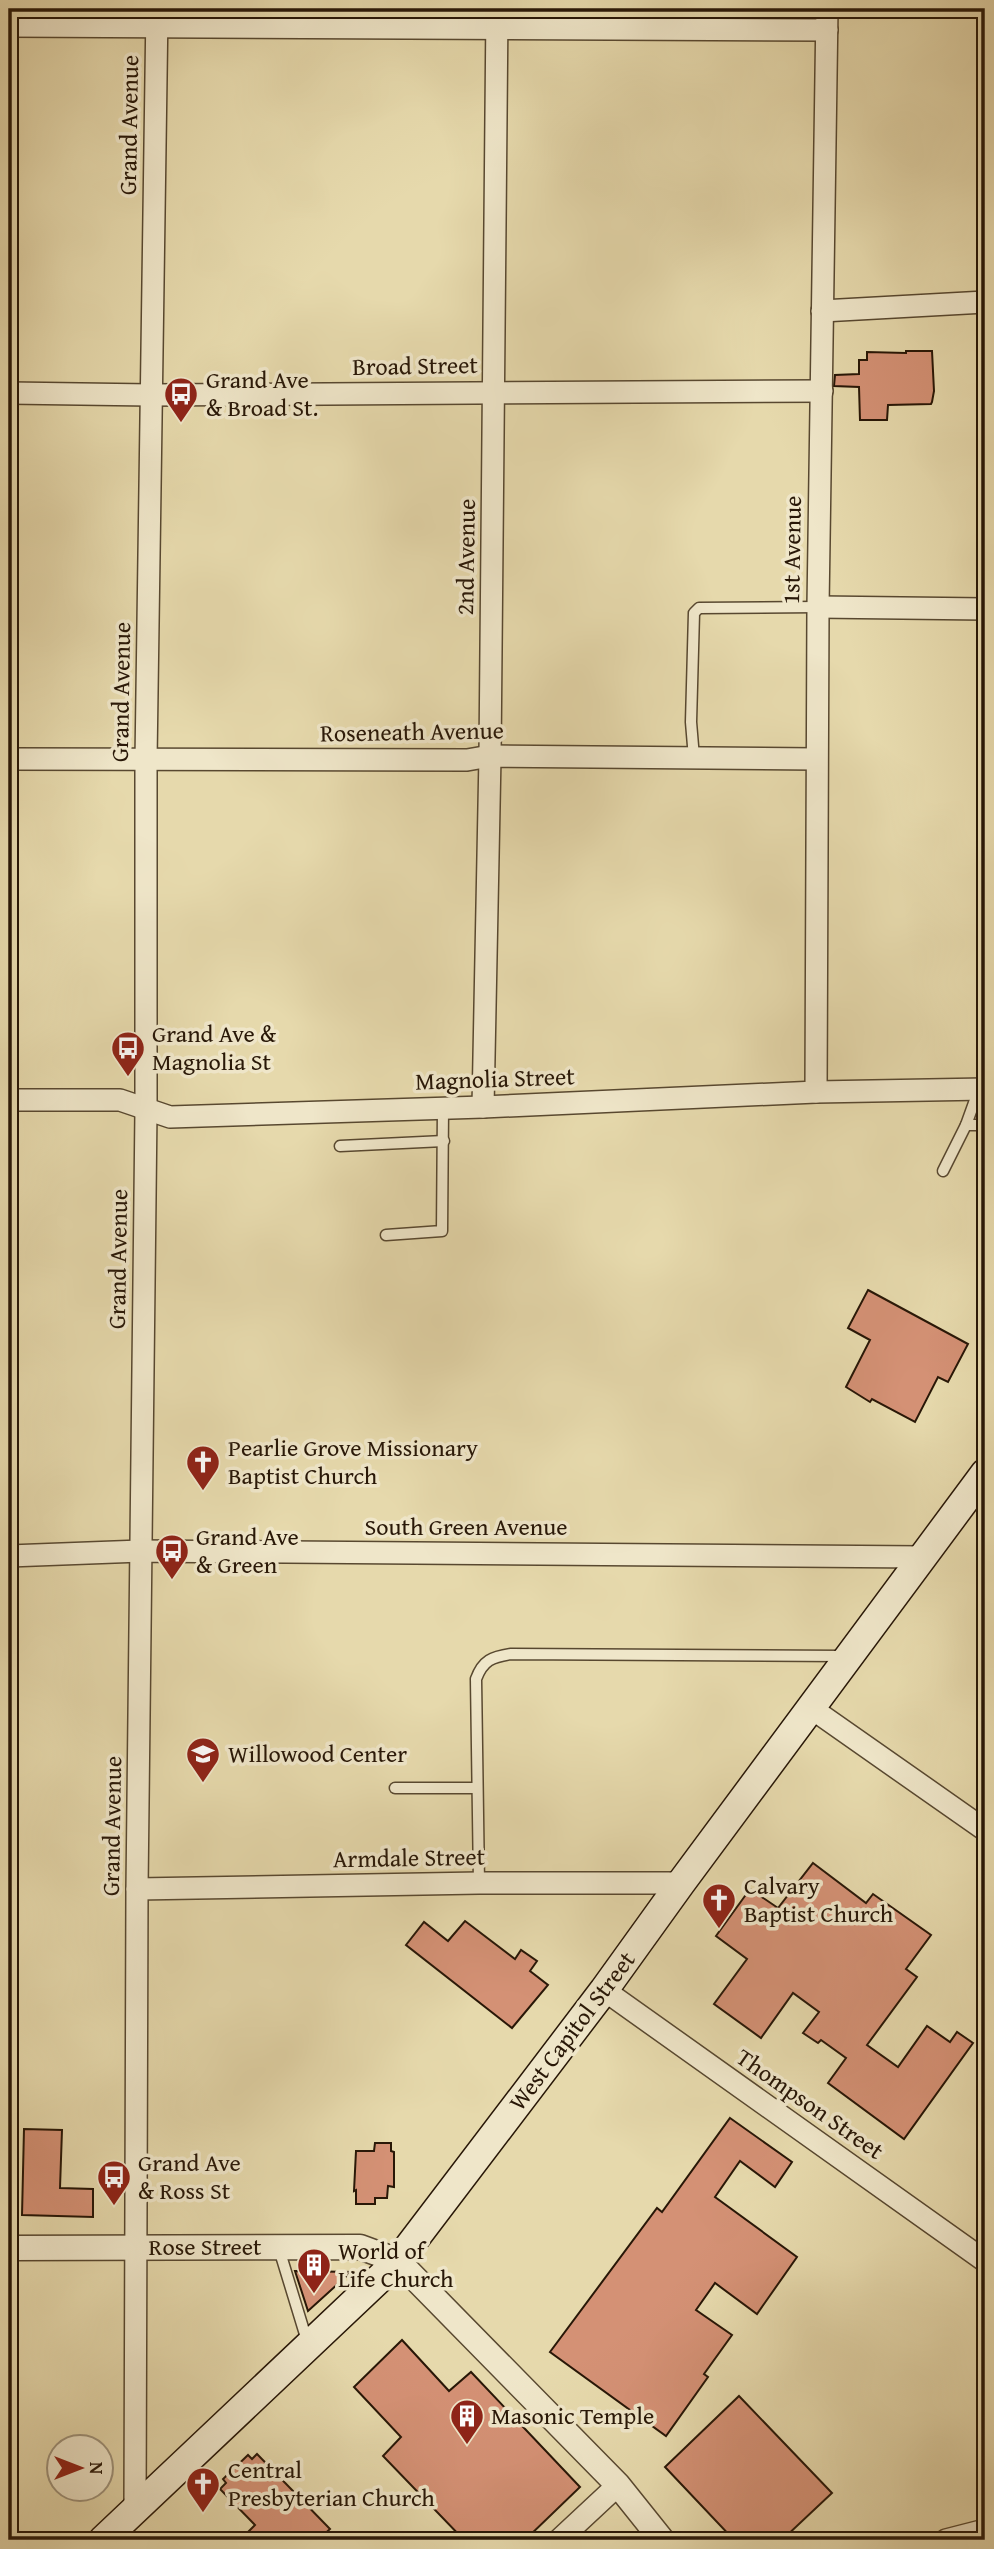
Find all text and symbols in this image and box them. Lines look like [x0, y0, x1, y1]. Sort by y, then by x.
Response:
street label: Grand Avenue [110, 54, 147, 196]
street label: Broad Street [352, 347, 479, 384]
place label: Grand Ave & Broad St. [206, 362, 318, 425]
bus stop icon: Grand Ave & Broad St. [162, 375, 200, 424]
street label: 1st Avenue [773, 495, 810, 605]
street label: 2nd Avenue [447, 498, 484, 616]
street label: Grand Avenue [102, 621, 139, 763]
street label: Roseneath Avenue [320, 712, 504, 751]
place label: Grand Ave & Magnolia St [152, 1016, 277, 1079]
bus stop icon: Grand Ave & Magnolia St [109, 1029, 147, 1078]
street label: Magnolia Street [415, 1058, 576, 1099]
street label: Grand Avenue [99, 1188, 136, 1330]
place label: Pearlie Grove Missionary Baptist Church [228, 1430, 478, 1493]
church icon: Pearlie Grove Missionary Baptist Church [184, 1443, 222, 1492]
street label: South Green Avenue [365, 1509, 567, 1544]
place label: Grand Ave & Green [196, 1519, 299, 1582]
bus stop icon: Grand Ave & Green [153, 1532, 191, 1581]
school or university icon: Willowood Center [184, 1735, 222, 1784]
place label: Willowood Center [228, 1736, 407, 1771]
street label: Grand Avenue [93, 1755, 130, 1897]
street label: Armdale Street [333, 1839, 486, 1876]
place label: Calvary Baptist Church [744, 1868, 894, 1931]
church icon: Calvary Baptist Church [700, 1881, 738, 1930]
street label: West Capitol Street [500, 1943, 644, 2118]
street label: Thompson Street [729, 2040, 892, 2168]
place label: Grand Ave & Ross St [138, 2145, 241, 2208]
bus stop icon: Grand Ave & Ross St [95, 2158, 133, 2207]
street label: Rose Street [149, 2229, 262, 2264]
place label: World of Life Church [338, 2233, 454, 2296]
building icon: World of Life Church [295, 2246, 333, 2295]
building icon: Masonic Temple [448, 2397, 486, 2446]
place label: Masonic Temple [491, 2398, 654, 2433]
north arrow [46, 2434, 116, 2504]
place label: Central Presbyterian Church [228, 2452, 435, 2515]
text: N [83, 2462, 111, 2475]
church icon: Central Presbyterian Church [184, 2465, 222, 2514]

